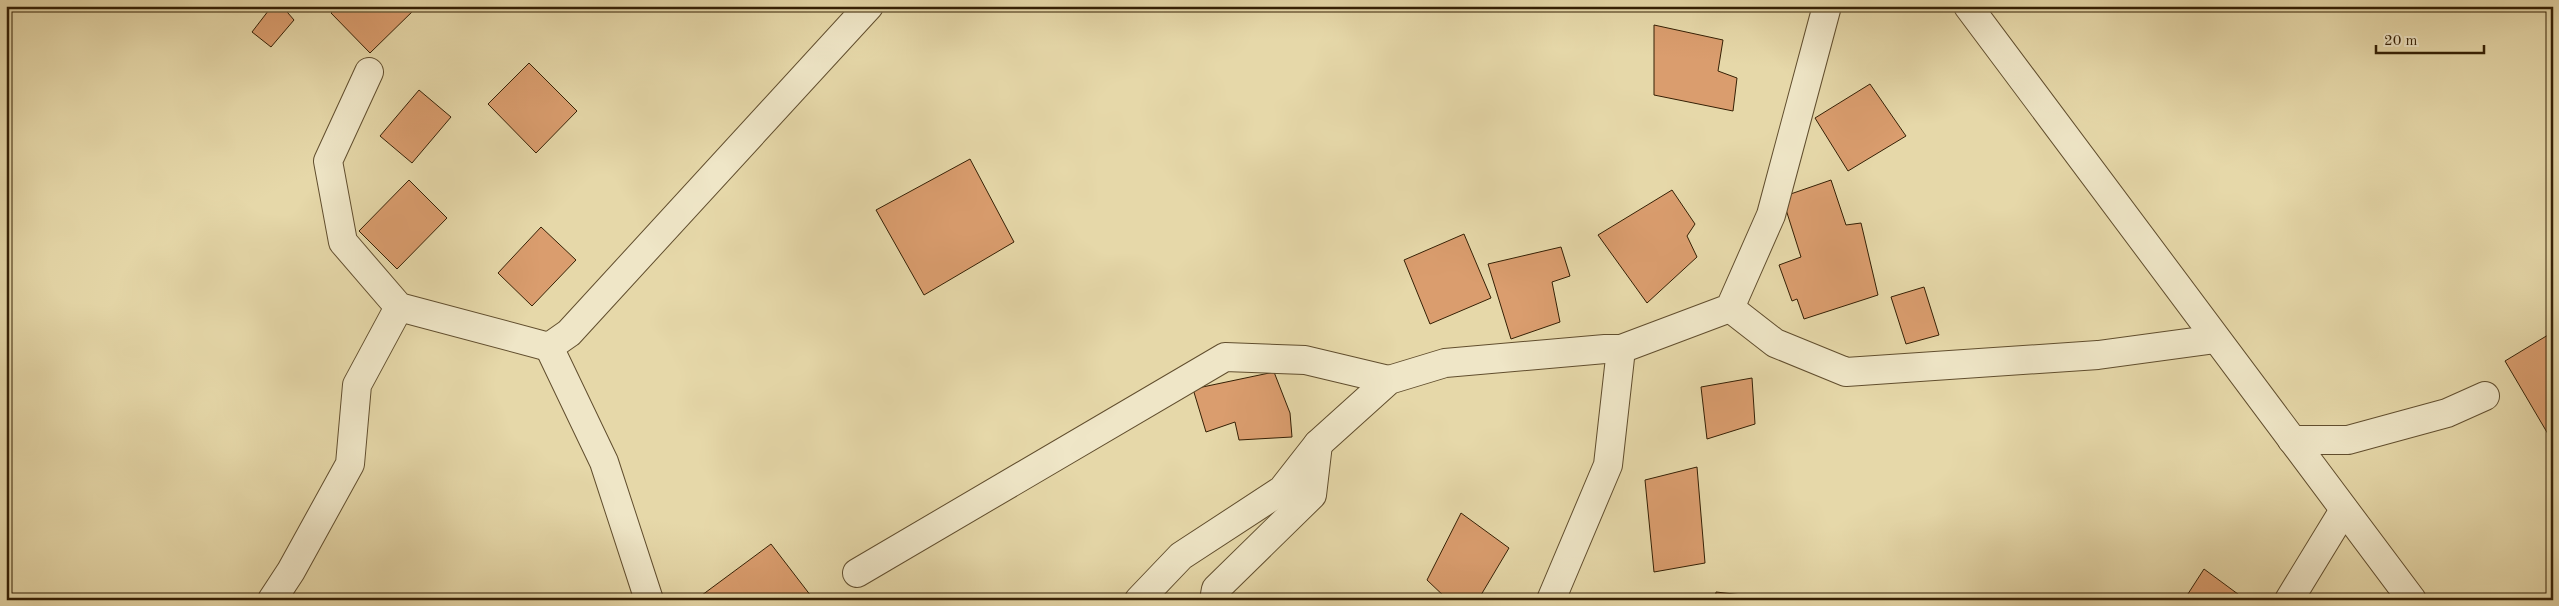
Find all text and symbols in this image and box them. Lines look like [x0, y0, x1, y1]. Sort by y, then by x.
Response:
scale bar [2376, 22, 2484, 54]
text: 20 m [2384, 34, 2418, 49]

